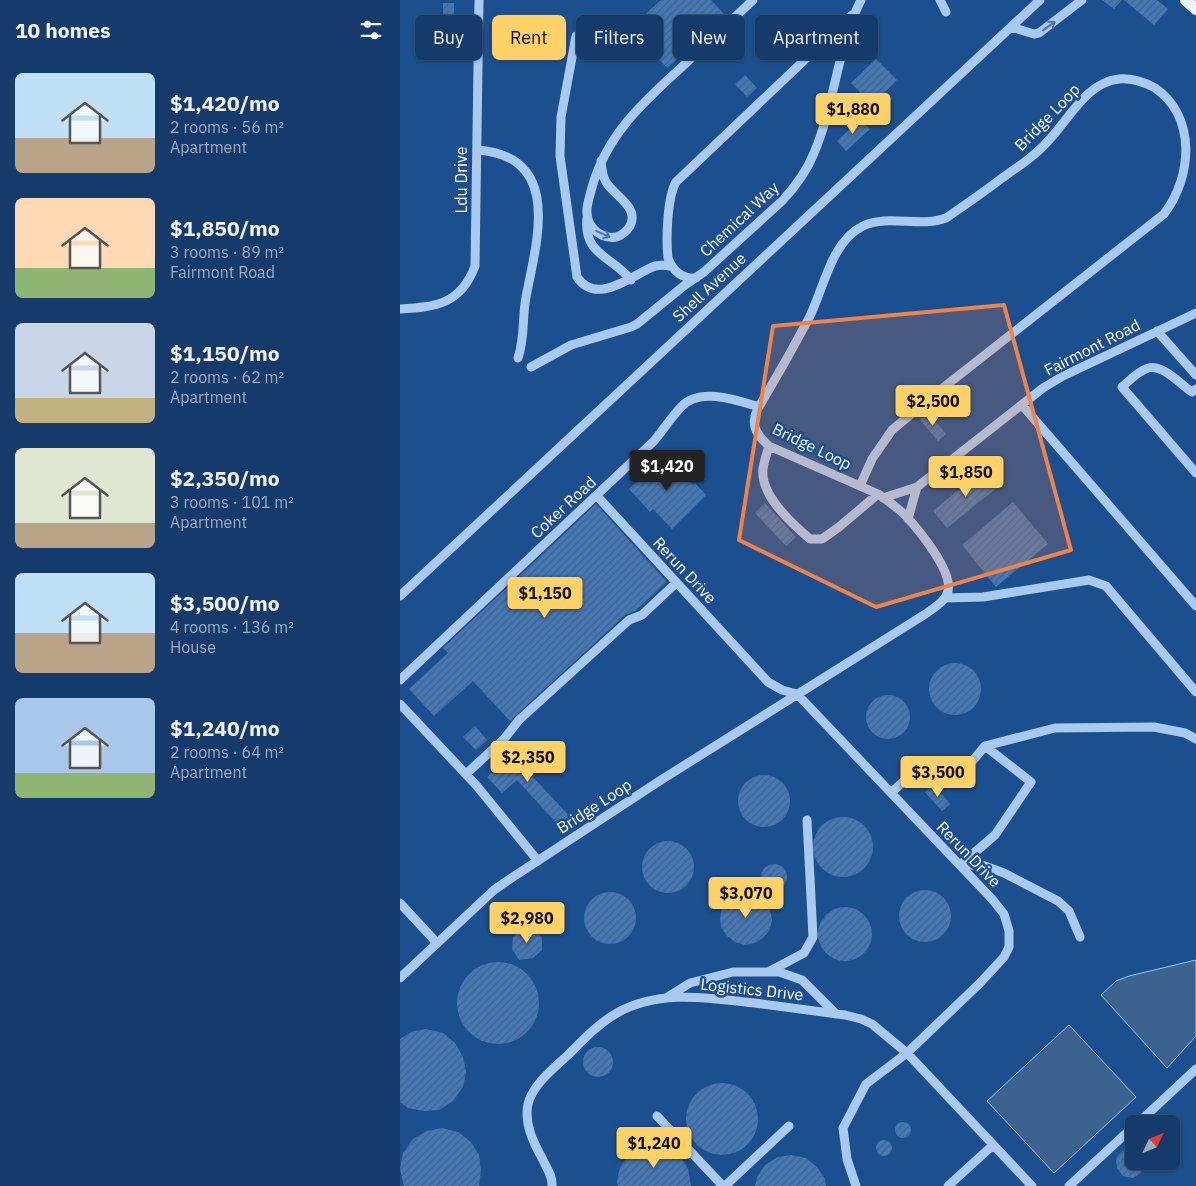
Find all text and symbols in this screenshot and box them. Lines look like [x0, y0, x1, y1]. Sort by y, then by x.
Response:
chip: Buy [415, 15, 482, 60]
chip: Rent [492, 15, 566, 60]
chip: Filters [576, 15, 663, 60]
chip: New [673, 15, 745, 60]
chip: Apartment [755, 15, 878, 60]
text: 10 homes [15, 16, 111, 44]
icon: filters [357, 16, 385, 44]
one-way arrow [1042, 21, 1056, 31]
street label: Bridge Loop [1010, 79, 1084, 155]
text: $1,420/mo [170, 89, 280, 117]
pin: $1,880 [812, 92, 894, 135]
icon: home [55, 93, 115, 153]
text: $1,880 [827, 99, 879, 119]
text: 2 rooms · 56 m² [170, 117, 284, 137]
text: Apartment [170, 137, 247, 157]
street label: Ldu Drive [451, 146, 471, 214]
street label: Chemical Way [695, 177, 783, 261]
text: $1,850/mo [170, 214, 280, 242]
icon: home [55, 218, 115, 278]
one-way arrow [595, 230, 610, 240]
text: 3 rooms · 89 m² [170, 242, 284, 262]
street label: Shell Avenue [668, 248, 750, 326]
text: Fairmont Road [170, 262, 275, 282]
street label: Fairmont Road [1041, 314, 1143, 380]
text: $1,150/mo [170, 339, 280, 367]
icon: home [55, 343, 115, 403]
text: 2 rooms · 62 m² [170, 367, 284, 387]
pin: $2,500 [892, 384, 974, 427]
text: Apartment [170, 387, 247, 407]
text: $2,500 [907, 391, 959, 411]
street label: Bridge Loop [769, 418, 855, 474]
pin: $1,420 [626, 450, 708, 492]
text: $1,420 [641, 456, 693, 476]
pin: $1,850 [925, 456, 1007, 498]
text: $1,850 [940, 462, 992, 482]
text: $2,350/mo [170, 464, 280, 492]
icon: home [55, 468, 115, 528]
street label: Coker Road [526, 472, 600, 542]
text: 3 rooms · 101 m² [170, 492, 294, 512]
text: Apartment [170, 512, 247, 532]
street label: Rerun Drive [649, 533, 721, 608]
pin: $1,150 [504, 576, 586, 619]
text: $1,150 [519, 583, 571, 603]
text: $3,500/mo [170, 589, 280, 617]
icon: home [55, 593, 115, 653]
text: 4 rooms · 136 m² [170, 617, 294, 637]
text: House [170, 637, 216, 657]
text: $1,240/mo [170, 714, 280, 742]
icon: home [55, 718, 115, 778]
pin: $2,350 [487, 740, 569, 783]
text: 2 rooms · 64 m² [170, 742, 284, 762]
text: $2,350 [502, 747, 554, 767]
pin: $3,500 [897, 756, 979, 798]
text: Apartment [170, 762, 247, 782]
text: $3,500 [912, 762, 964, 782]
street label: Bridge Loop [553, 774, 635, 838]
street label: Rerun Drive [933, 817, 1005, 891]
pin: $3,070 [705, 876, 787, 919]
text: $3,070 [720, 883, 772, 903]
pin: $2,980 [486, 902, 568, 944]
text: $2,980 [501, 908, 553, 928]
street label: Logistics Drive [700, 974, 805, 1004]
north arrow [1125, 1115, 1180, 1170]
map controls [1125, 1115, 1180, 1170]
pin: $1,240 [613, 1126, 695, 1169]
text: $1,240 [628, 1133, 680, 1153]

